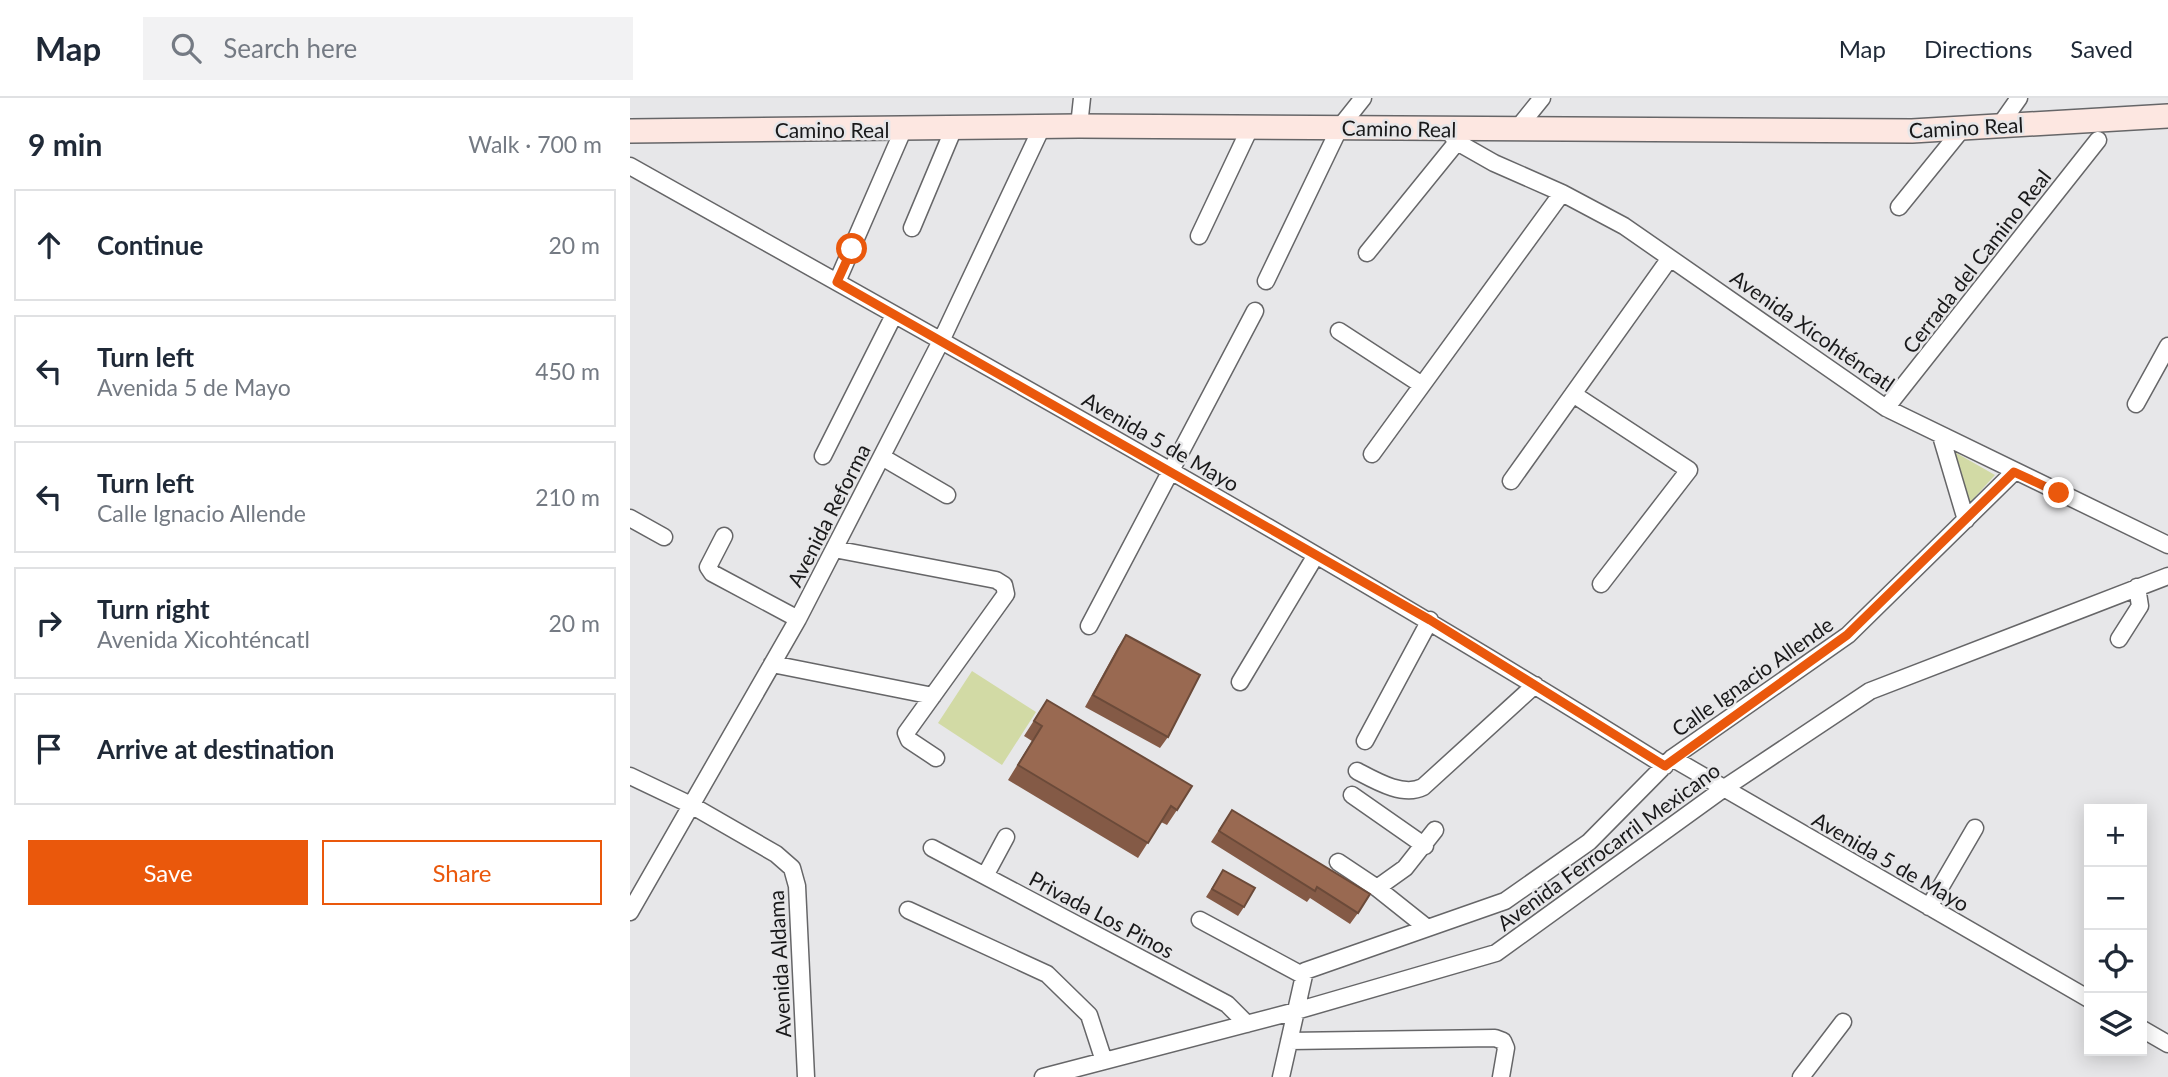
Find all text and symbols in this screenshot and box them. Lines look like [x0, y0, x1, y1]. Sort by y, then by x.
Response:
search box [143, 17, 633, 80]
text: Map [35, 28, 101, 68]
icon: search [167, 29, 205, 67]
text: Search here [223, 32, 357, 64]
text: Map [1839, 34, 1886, 63]
text: Directions [1924, 34, 2032, 63]
text: Saved [2070, 34, 2133, 63]
street label: Camino Real [1908, 112, 2024, 142]
street label: Camino Real [1341, 115, 1457, 141]
street label: Camino Real [775, 117, 889, 142]
text: 9 min [28, 126, 102, 162]
text: Walk · 700 m [468, 130, 602, 158]
street label: Cerrada del Camino Real [1897, 164, 2055, 358]
icon: ahead [30, 226, 68, 264]
text: Continue [97, 229, 203, 261]
text: 20 m [549, 231, 600, 259]
route start [836, 233, 867, 264]
street label: Avenida Xicohténcatl [1726, 264, 1900, 396]
text: Turn left [97, 341, 194, 373]
icon: left [30, 352, 68, 390]
text: 450 m [535, 357, 600, 385]
text: Avenida 5 de Mayo [97, 373, 291, 401]
street label: Avenida 5 de Mayo [1078, 386, 1244, 496]
street label: Avenida Reforma [781, 439, 875, 591]
text: Turn left [97, 467, 194, 499]
route end [2043, 477, 2074, 508]
icon: left [30, 478, 68, 516]
text: 210 m [535, 483, 600, 511]
text: Calle Ignacio Allende [97, 499, 306, 527]
text: Turn right [97, 593, 210, 625]
icon: right [30, 604, 68, 642]
text: 20 m [549, 609, 600, 637]
street label: Calle Ignacio Allende [1667, 611, 1837, 741]
text: Avenida Xicohténcatl [97, 625, 310, 653]
icon: arrive [30, 730, 68, 768]
text: Arrive at destination [97, 733, 334, 765]
street label: Avenida Ferrocarril Mexicano [1492, 757, 1724, 935]
map controls [2084, 804, 2147, 1056]
button: + [2084, 804, 2147, 867]
street label: Avenida 5 de Mayo [1808, 806, 1974, 916]
button: Save [28, 840, 308, 905]
button: Share [322, 840, 602, 905]
street label: Privada Los Pinos [1025, 865, 1179, 963]
button: − [2084, 867, 2147, 930]
street label: Avenida Aldama [763, 890, 795, 1038]
button: locate [2084, 930, 2147, 993]
button: layers [2084, 993, 2147, 1056]

